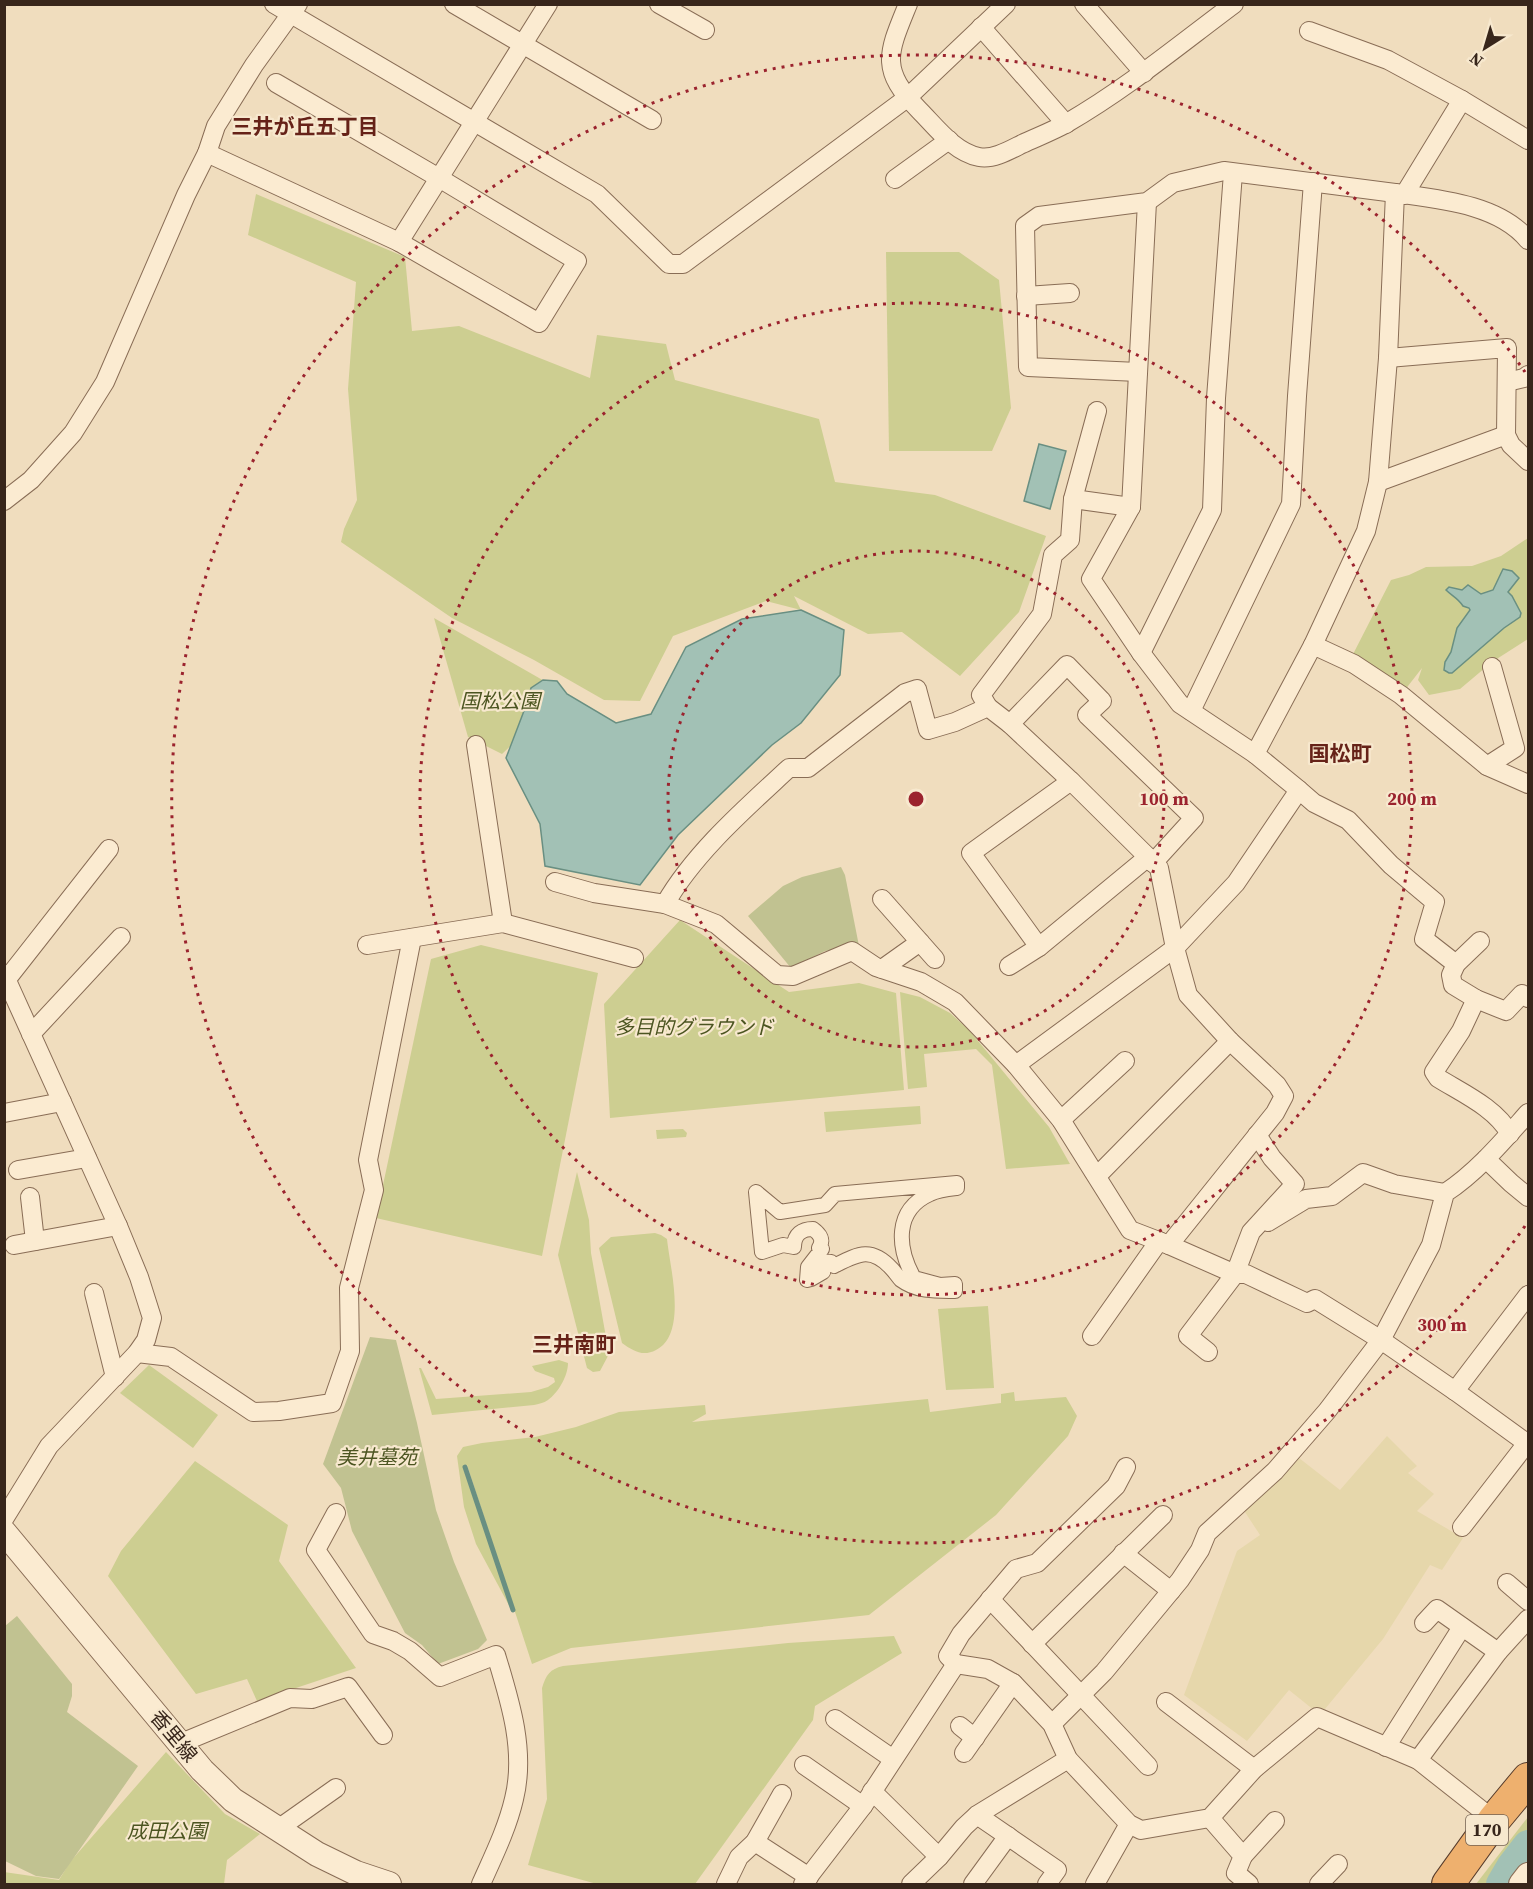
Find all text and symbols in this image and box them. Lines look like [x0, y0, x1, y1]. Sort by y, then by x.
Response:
north arrow [1455, 18, 1515, 78]
text: N [1464, 47, 1487, 72]
district label: 三井が丘五丁目 [232, 112, 379, 141]
park label: 国松公園 [460, 687, 543, 715]
district label: 国松町 [1309, 739, 1372, 768]
text: 100 m [1139, 786, 1189, 811]
text: 200 m [1387, 786, 1437, 811]
centre of rings [906, 789, 926, 809]
park label: 多目的グラウンド [614, 1013, 775, 1041]
text: 300 m [1417, 1312, 1467, 1337]
district label: 三井南町 [532, 1330, 616, 1359]
park label: 美井墓苑 [337, 1443, 420, 1471]
street label: 香里線 [144, 1704, 204, 1768]
road number: 170 [1466, 1815, 1508, 1845]
park label: 成田公園 [127, 1817, 210, 1845]

